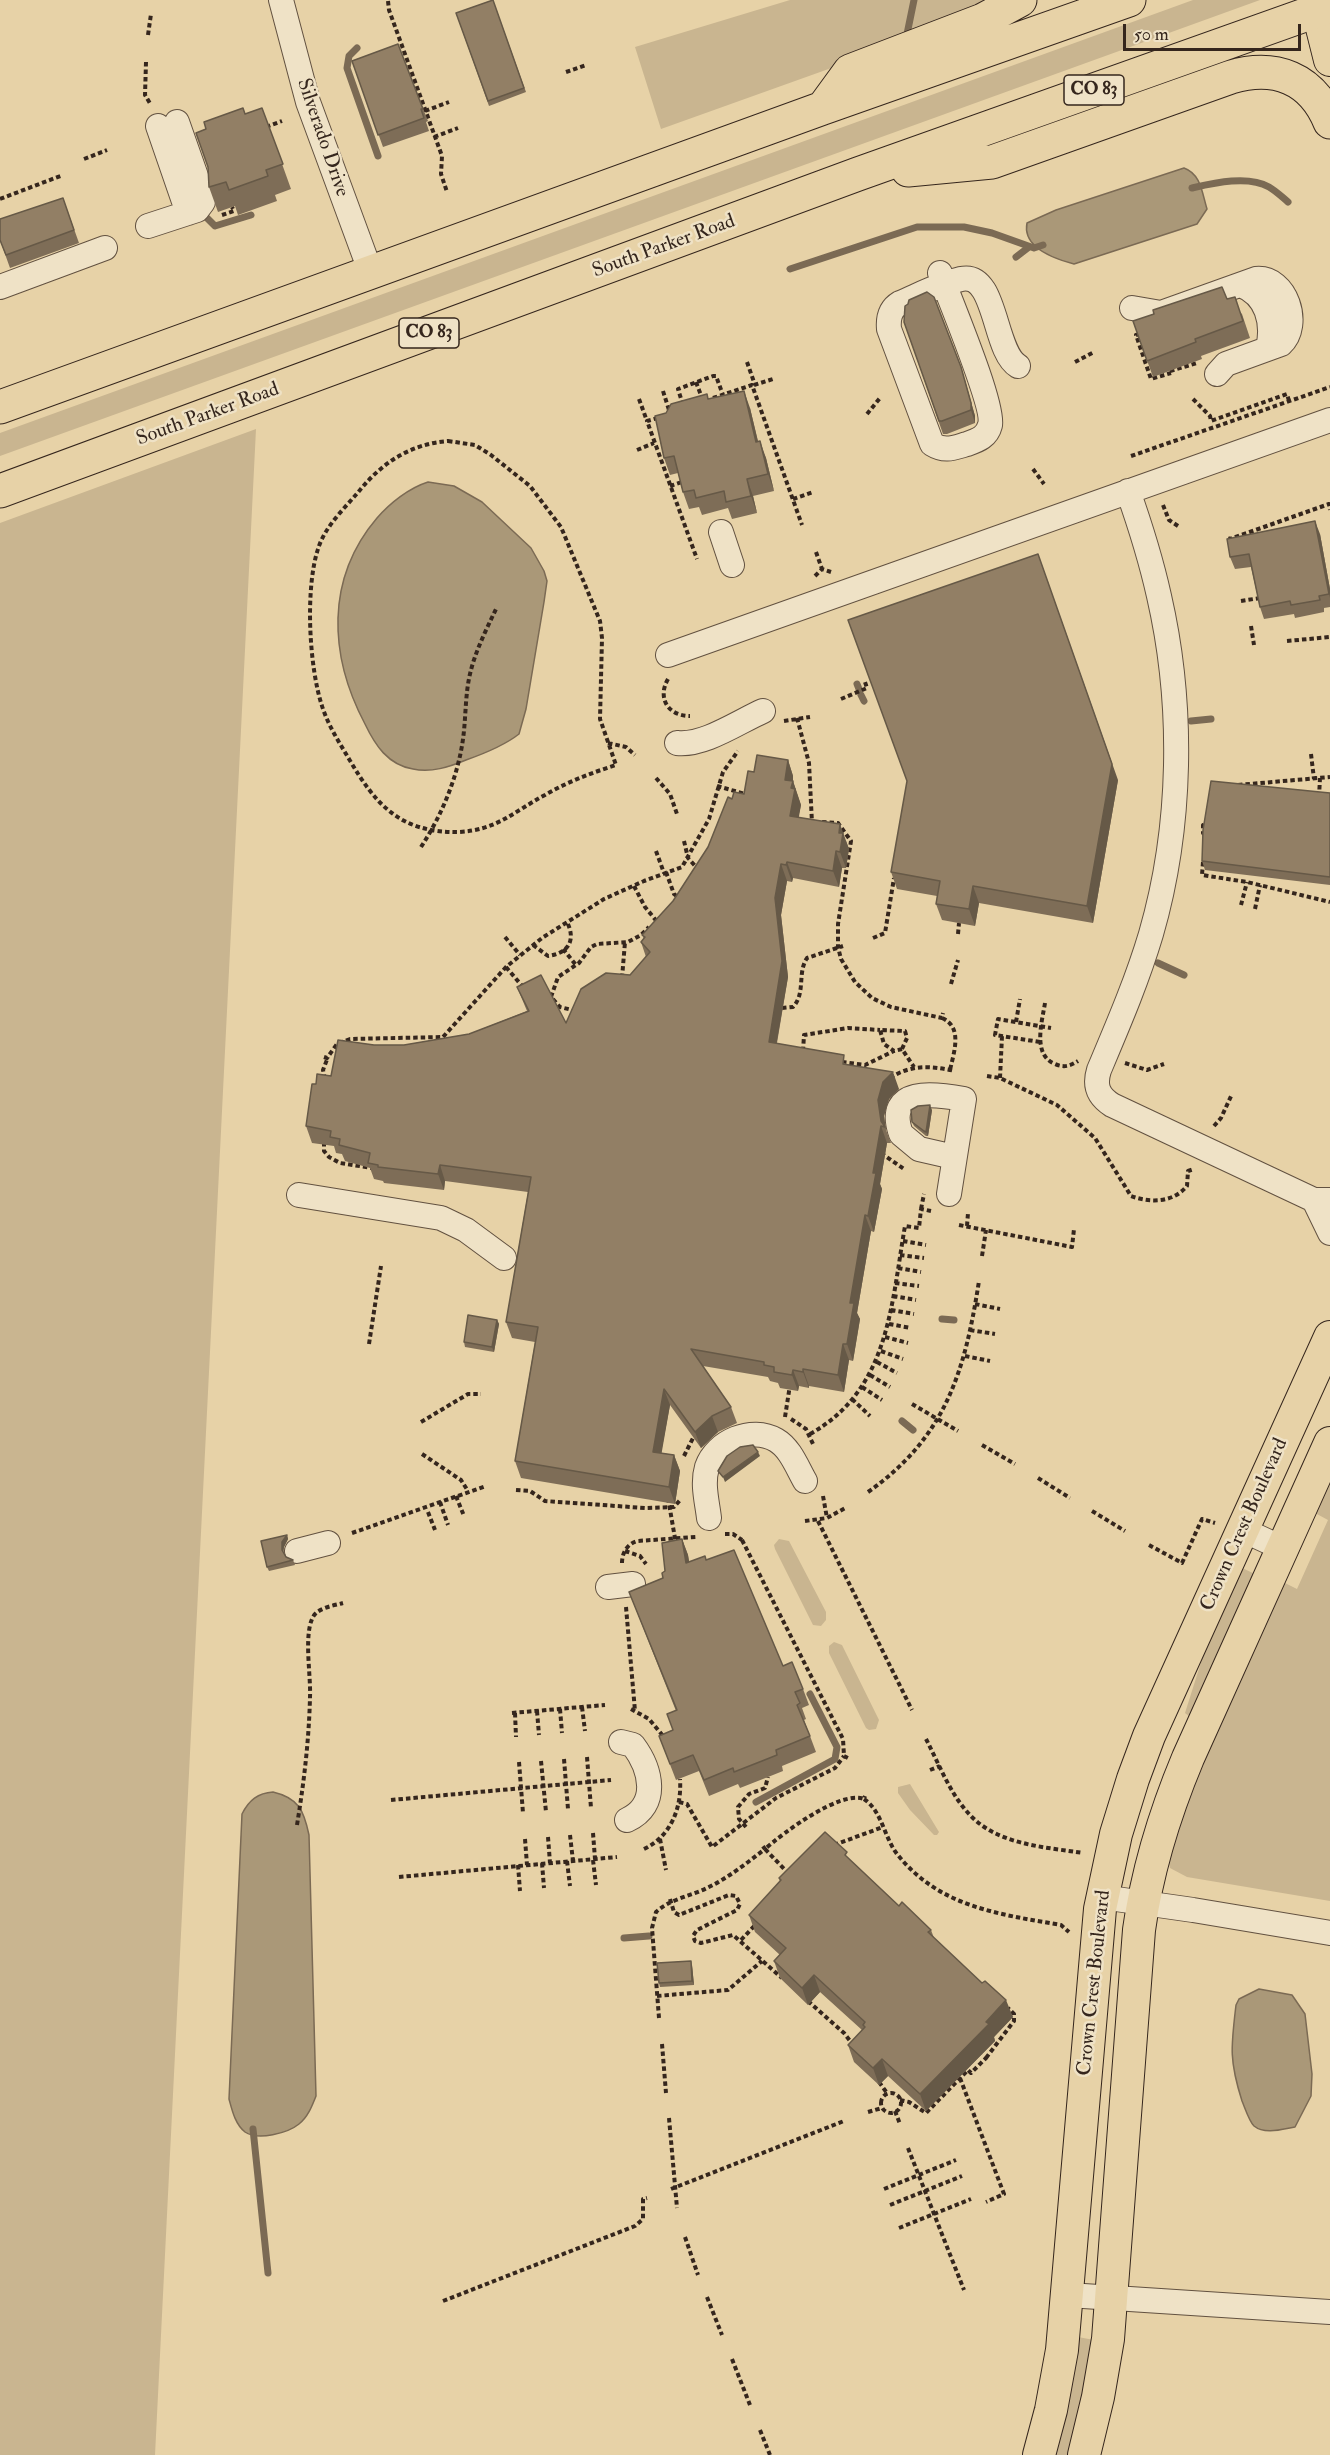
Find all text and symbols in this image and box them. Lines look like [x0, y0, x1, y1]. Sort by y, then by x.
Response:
scale bar [1126, 12, 1304, 50]
text: 50 m [1134, 23, 1169, 46]
road number: CO 83 [1064, 75, 1124, 105]
street label: Silverado Drive [291, 76, 353, 200]
street label: South Parker Road [589, 210, 739, 284]
road number: CO 83 [399, 318, 459, 348]
street label: South Parker Road [133, 378, 283, 452]
street label: Crown Crest Boulevard [1196, 1435, 1294, 1615]
street label: Crown Crest Boulevard [1073, 1889, 1117, 2077]

